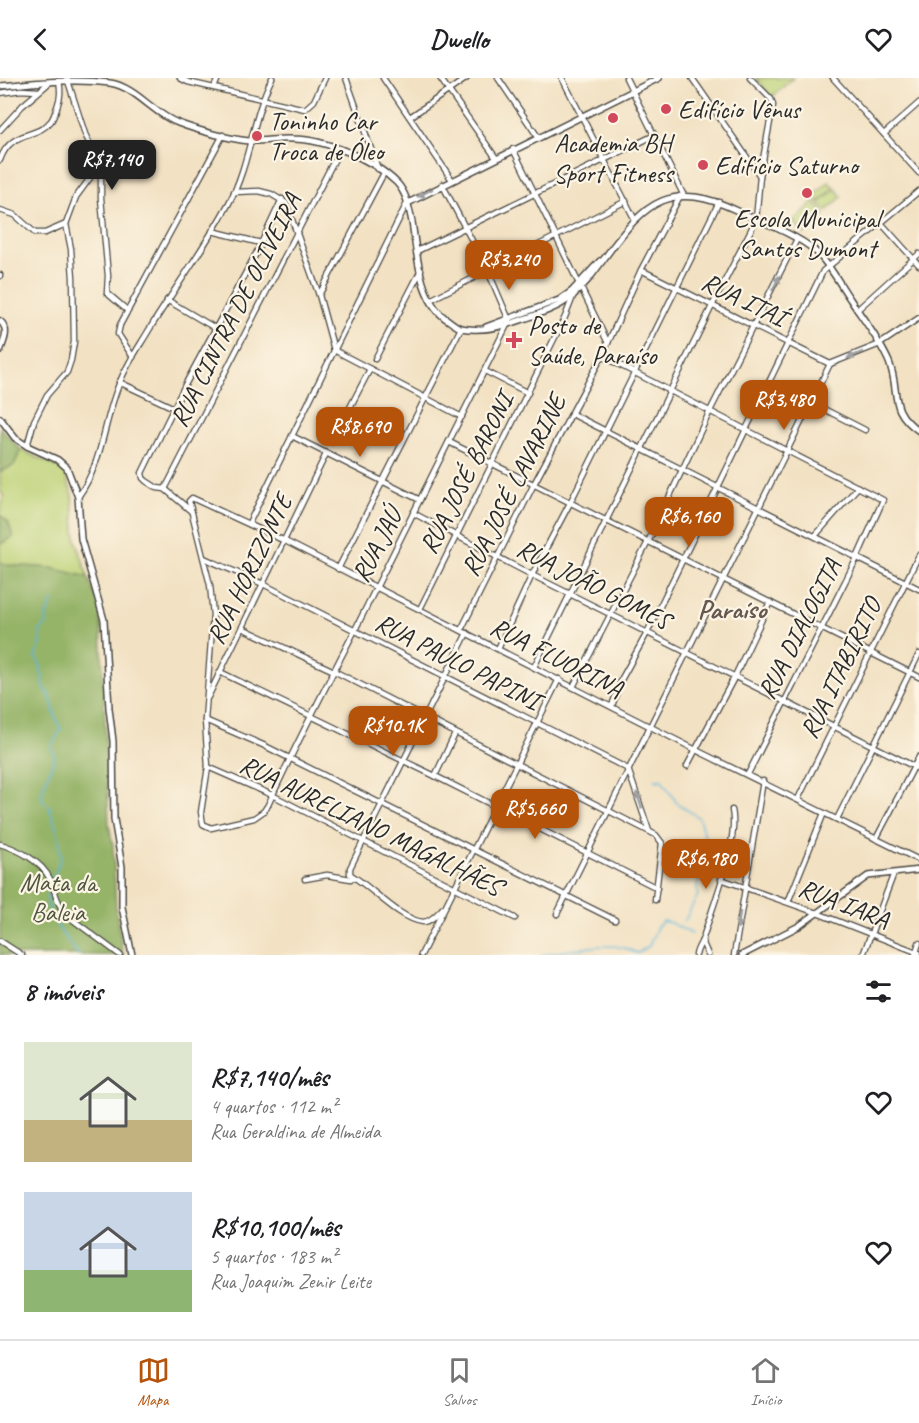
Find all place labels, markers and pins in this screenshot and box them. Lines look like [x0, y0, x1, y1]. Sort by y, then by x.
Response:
place label: Edifício Vênus [678, 93, 802, 126]
marker: Edifício Vênus [659, 102, 673, 116]
place label: Toninho Car Troca de Óleo [269, 105, 386, 168]
marker: Academia BH Sport Fitness [606, 111, 620, 125]
place label: Academia BH Sport Fitness [553, 127, 676, 190]
marker: Toninho Car Troca de Óleo [250, 129, 264, 143]
pin: R$7,140 [57, 140, 167, 191]
place label: Edifício Saturno [715, 149, 860, 182]
marker: Edifício Saturno [696, 158, 710, 172]
marker: Escola Municipal Santos Dumont [800, 186, 814, 200]
place label: Escola Municipal Santos Dumont [734, 202, 885, 265]
pin: R$3,240 [454, 240, 564, 291]
place label: Posto de Saúde, Paraíso [528, 309, 658, 372]
marker: Posto de Saúde, Paraíso [505, 331, 523, 349]
pin: R$3,480 [729, 380, 839, 431]
pin: R$8,690 [305, 407, 415, 458]
pin: R$6,160 [634, 497, 744, 548]
pin: R$10.1K [338, 706, 448, 757]
pin: R$5,660 [480, 789, 590, 840]
pin: R$6,180 [651, 839, 761, 890]

